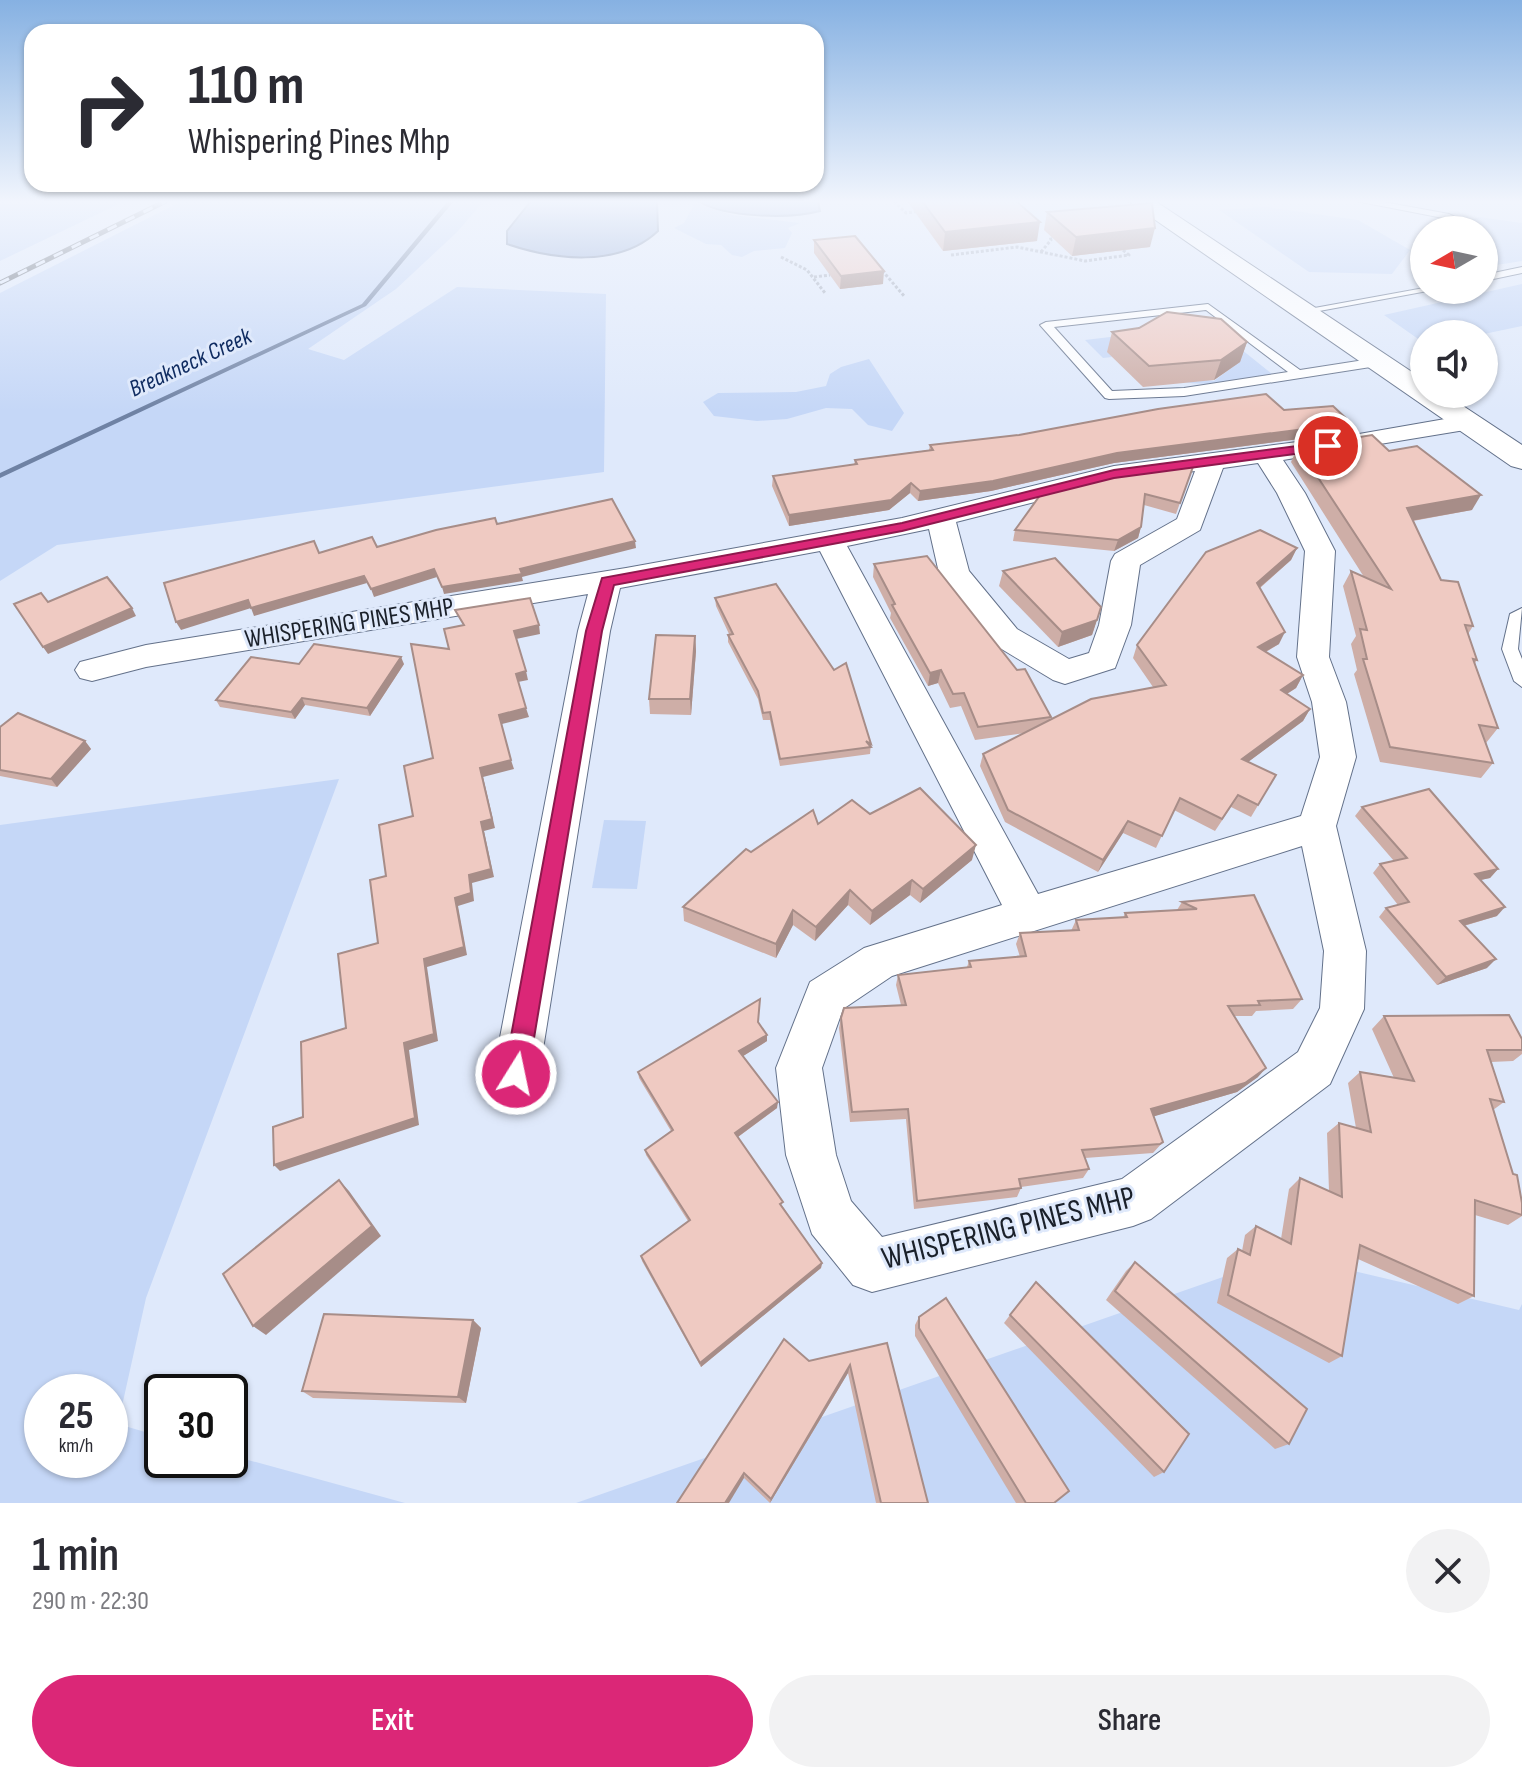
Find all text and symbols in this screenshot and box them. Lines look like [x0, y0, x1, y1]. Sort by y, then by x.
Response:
text: 110 m [188, 53, 304, 120]
icon: right [56, 56, 160, 160]
text: Whispering Pines Mhp [188, 121, 450, 164]
north arrow [1410, 216, 1498, 304]
map controls [1410, 216, 1498, 408]
button: sound [1410, 320, 1498, 408]
water label: Breakneck Creek [124, 321, 257, 403]
pin [1294, 412, 1362, 480]
icon: arrive [1306, 424, 1350, 468]
street label: WHISPERING PINES MHP [243, 592, 456, 655]
position arrow [474, 1032, 558, 1116]
street label: WHISPERING PINES MHP [878, 1178, 1139, 1279]
speed limit sign: 30 [144, 1374, 248, 1478]
text: 25 [58, 1392, 94, 1440]
text: km/h [59, 1434, 93, 1458]
text: 1 min [32, 1527, 119, 1584]
button: close [1406, 1529, 1490, 1613]
text: 290 m · 22:30 [32, 1586, 149, 1617]
button: Exit [32, 1675, 753, 1767]
button: Share [769, 1675, 1490, 1767]

